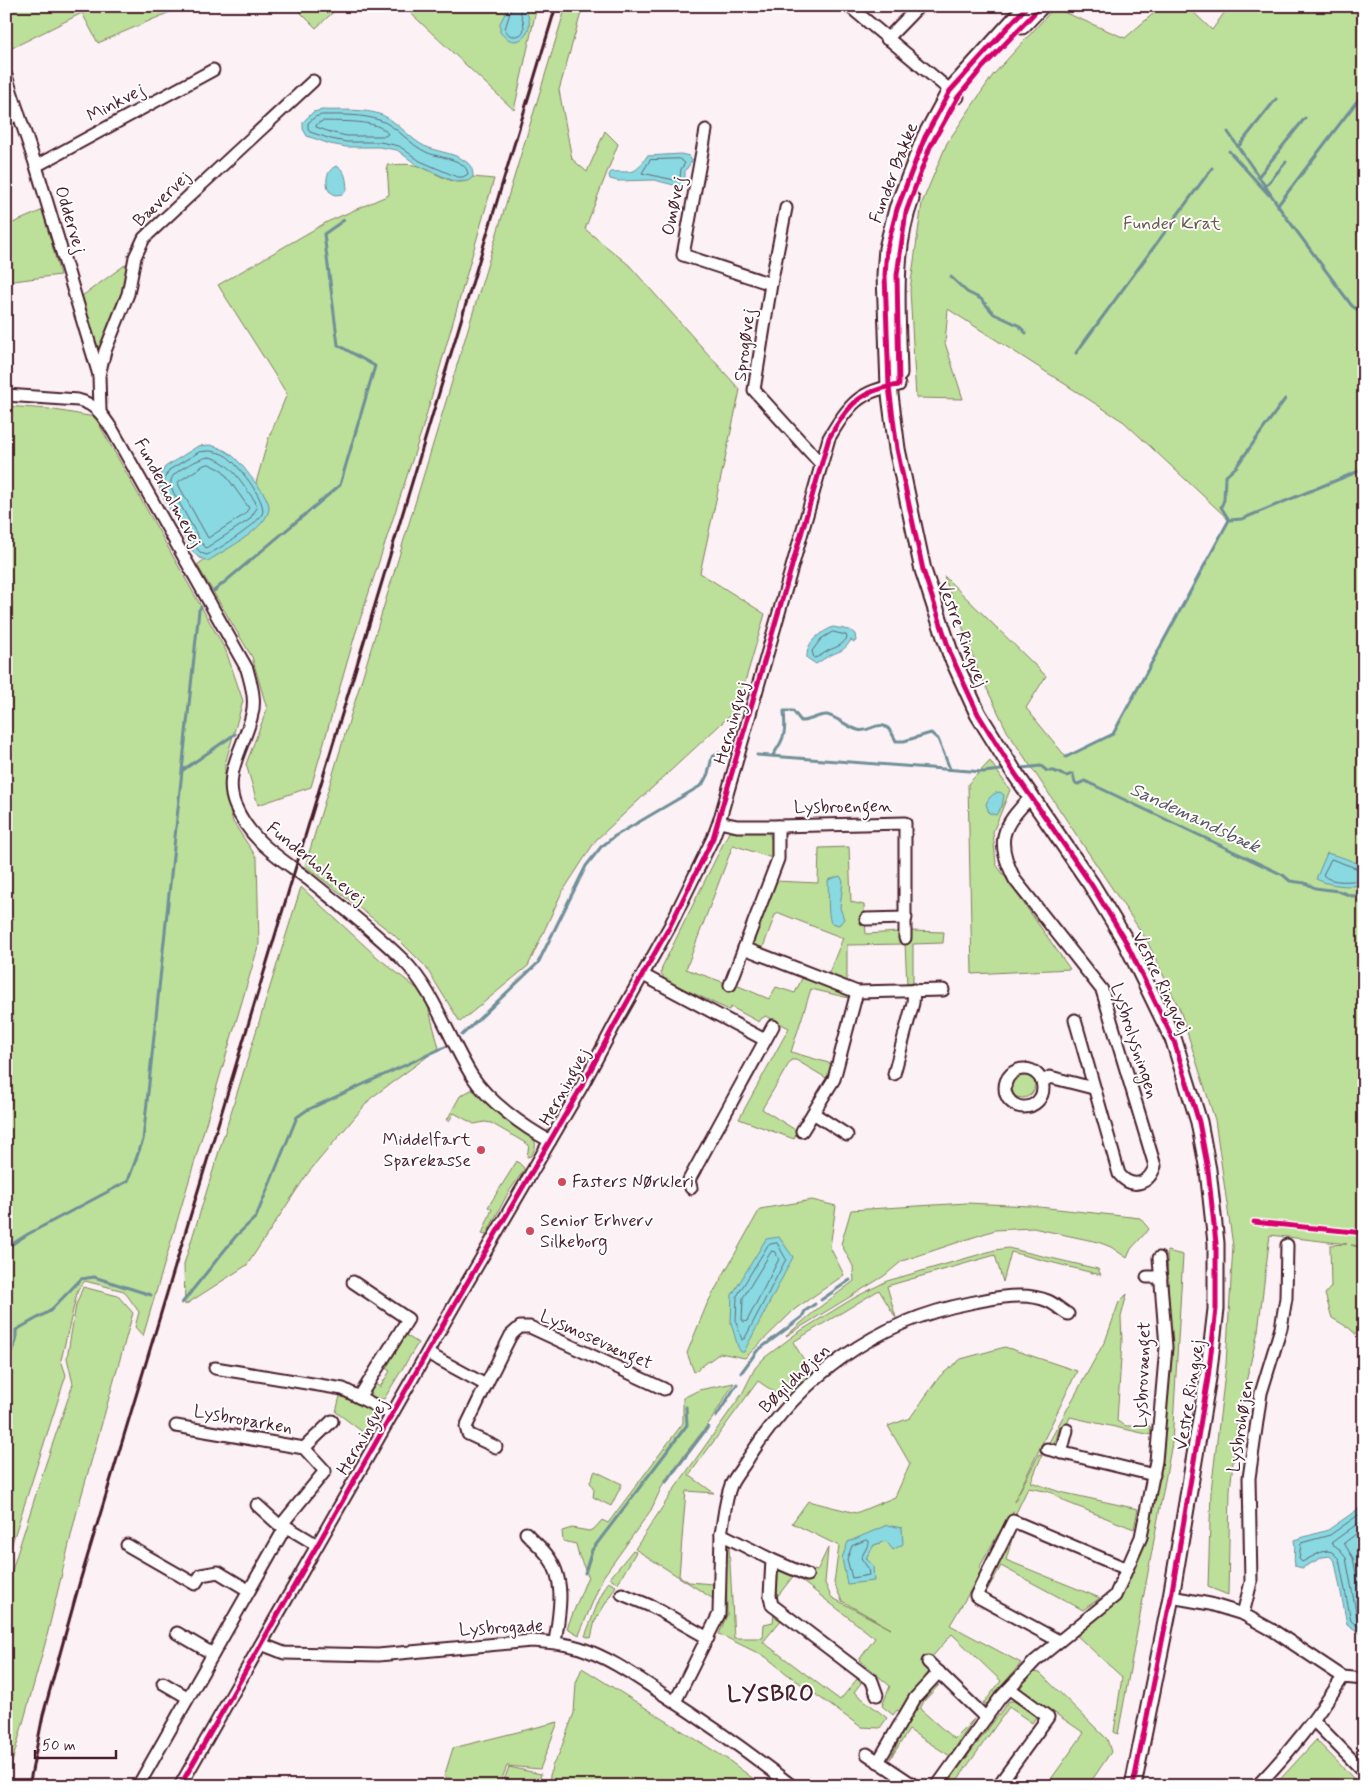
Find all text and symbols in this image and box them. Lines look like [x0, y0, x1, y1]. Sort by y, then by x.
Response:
street label: Minkvej [83, 78, 149, 128]
street label: Funder Bakke [864, 119, 924, 227]
street label: Bævervej [128, 165, 196, 233]
street label: Omøvej [657, 174, 691, 238]
street label: Oddervej [48, 183, 92, 257]
park label: Funder Krat [1123, 212, 1221, 236]
street label: Sprogøvej [729, 307, 761, 383]
street label: Funderholmevej [128, 434, 208, 552]
street label: Vestre Ringvej [931, 578, 993, 690]
street label: Herningvej [709, 679, 757, 768]
water label: Sandemandsbæk [1126, 777, 1265, 860]
street label: Lysbroengen [794, 794, 892, 822]
street label: Funderholmevej [261, 817, 371, 911]
street label: Vestre Ringvej [1126, 928, 1196, 1038]
street label: Lysbrolysningen [1103, 980, 1164, 1102]
street label: Herningvej [534, 1044, 598, 1131]
place label: Middelfart Sparekasse [382, 1128, 471, 1173]
marker: Middelfart Sparekasse [475, 1144, 487, 1156]
place label: Fasters Nørkleri [572, 1170, 694, 1194]
marker: Fasters Nørkleri [556, 1176, 568, 1188]
place label: Senior Erhverv Silkeborg [540, 1209, 653, 1255]
marker: Senior Erhverv Silkeborg [524, 1225, 536, 1237]
street label: Lysmosevænget [535, 1304, 656, 1377]
street label: Lysbrovænget [1129, 1321, 1159, 1429]
street label: Vestre Ringvej [1169, 1338, 1211, 1452]
street label: Bøgildhøjen [754, 1339, 836, 1419]
street label: Lysbrohøjen [1222, 1378, 1260, 1474]
street label: Herningvej [331, 1394, 396, 1481]
street label: Lysbroparken [192, 1400, 294, 1440]
street label: Lysbrogade [458, 1614, 544, 1642]
district label: LYSBRO [727, 1681, 815, 1709]
scale bar [35, 1727, 116, 1759]
text: 50 m [42, 1736, 76, 1756]

